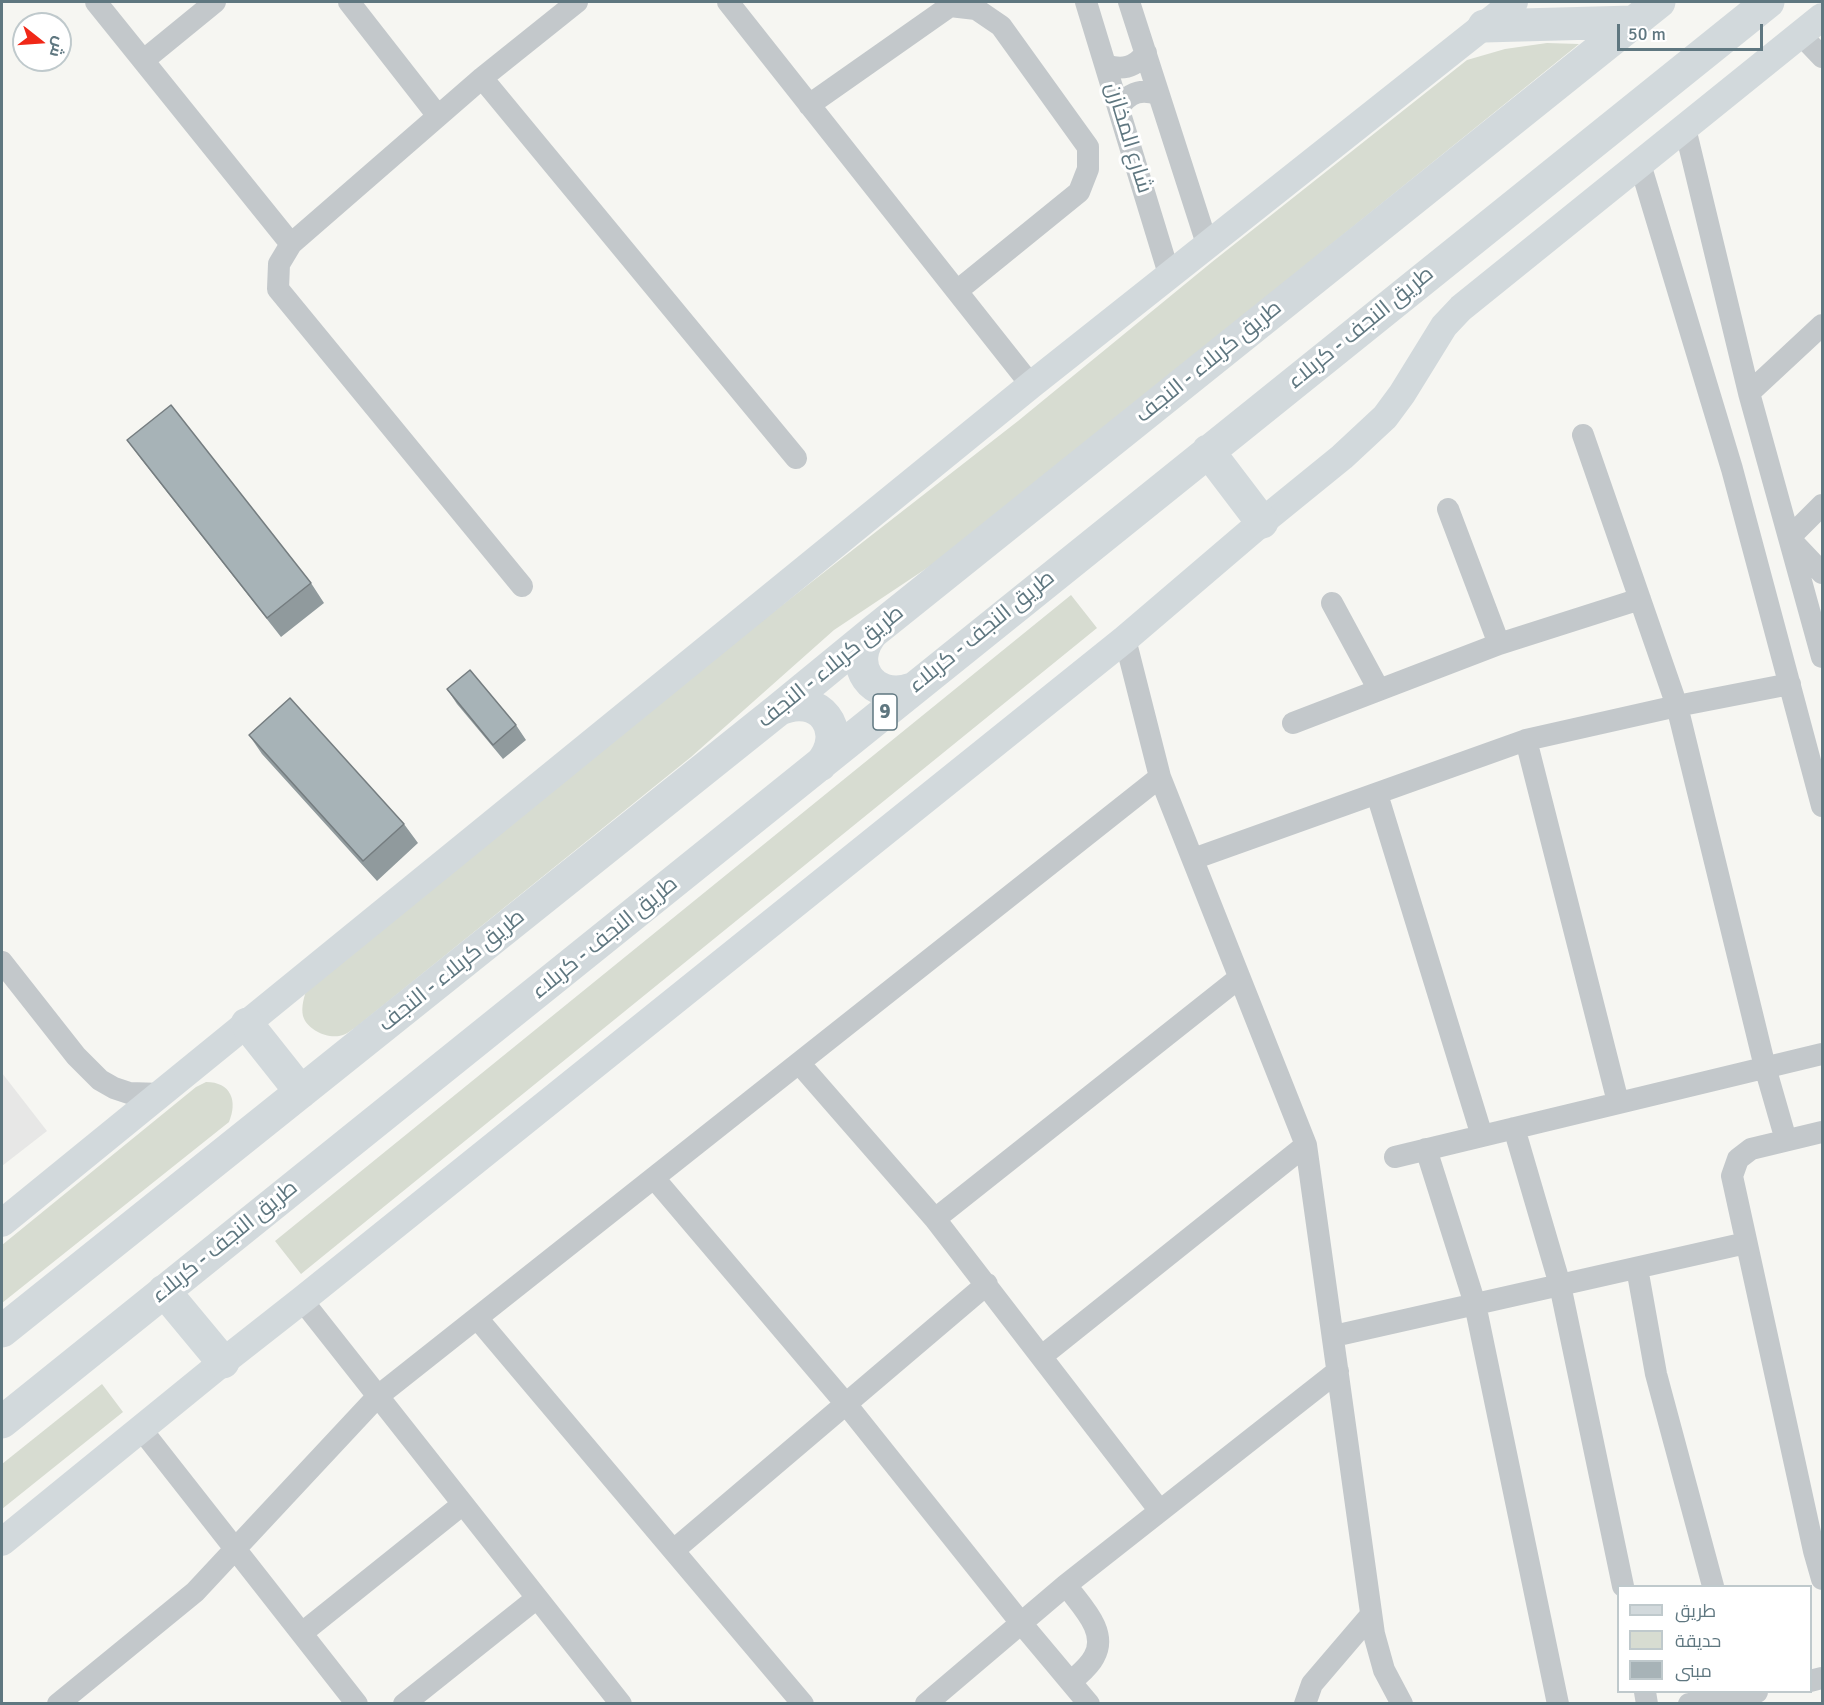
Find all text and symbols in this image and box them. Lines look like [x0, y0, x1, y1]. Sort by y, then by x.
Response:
north arrow [12, 12, 72, 72]
scale bar [1620, 12, 1766, 50]
text: 50 m [1628, 23, 1666, 45]
text: ش [45, 34, 70, 59]
street label: شارع المخازن [1099, 79, 1157, 197]
street label: طريق النجف - كربلاء [1283, 261, 1439, 395]
street label: طريق كربلاء - النجف [1131, 295, 1287, 429]
street label: طريق النجف - كربلاء [904, 565, 1060, 699]
street label: طريق كربلاء - النجف [753, 600, 909, 734]
road number: 9 [873, 694, 897, 730]
street label: طريق النجف - كربلاء [527, 871, 683, 1005]
street label: طريق كربلاء - النجف [374, 904, 530, 1038]
street label: طريق النجف - كربلاء [147, 1175, 303, 1309]
legend [1617, 1585, 1812, 1693]
text: طريق [1675, 1600, 1716, 1622]
text: حديقة [1675, 1630, 1721, 1652]
text: مبنى [1675, 1660, 1712, 1682]

